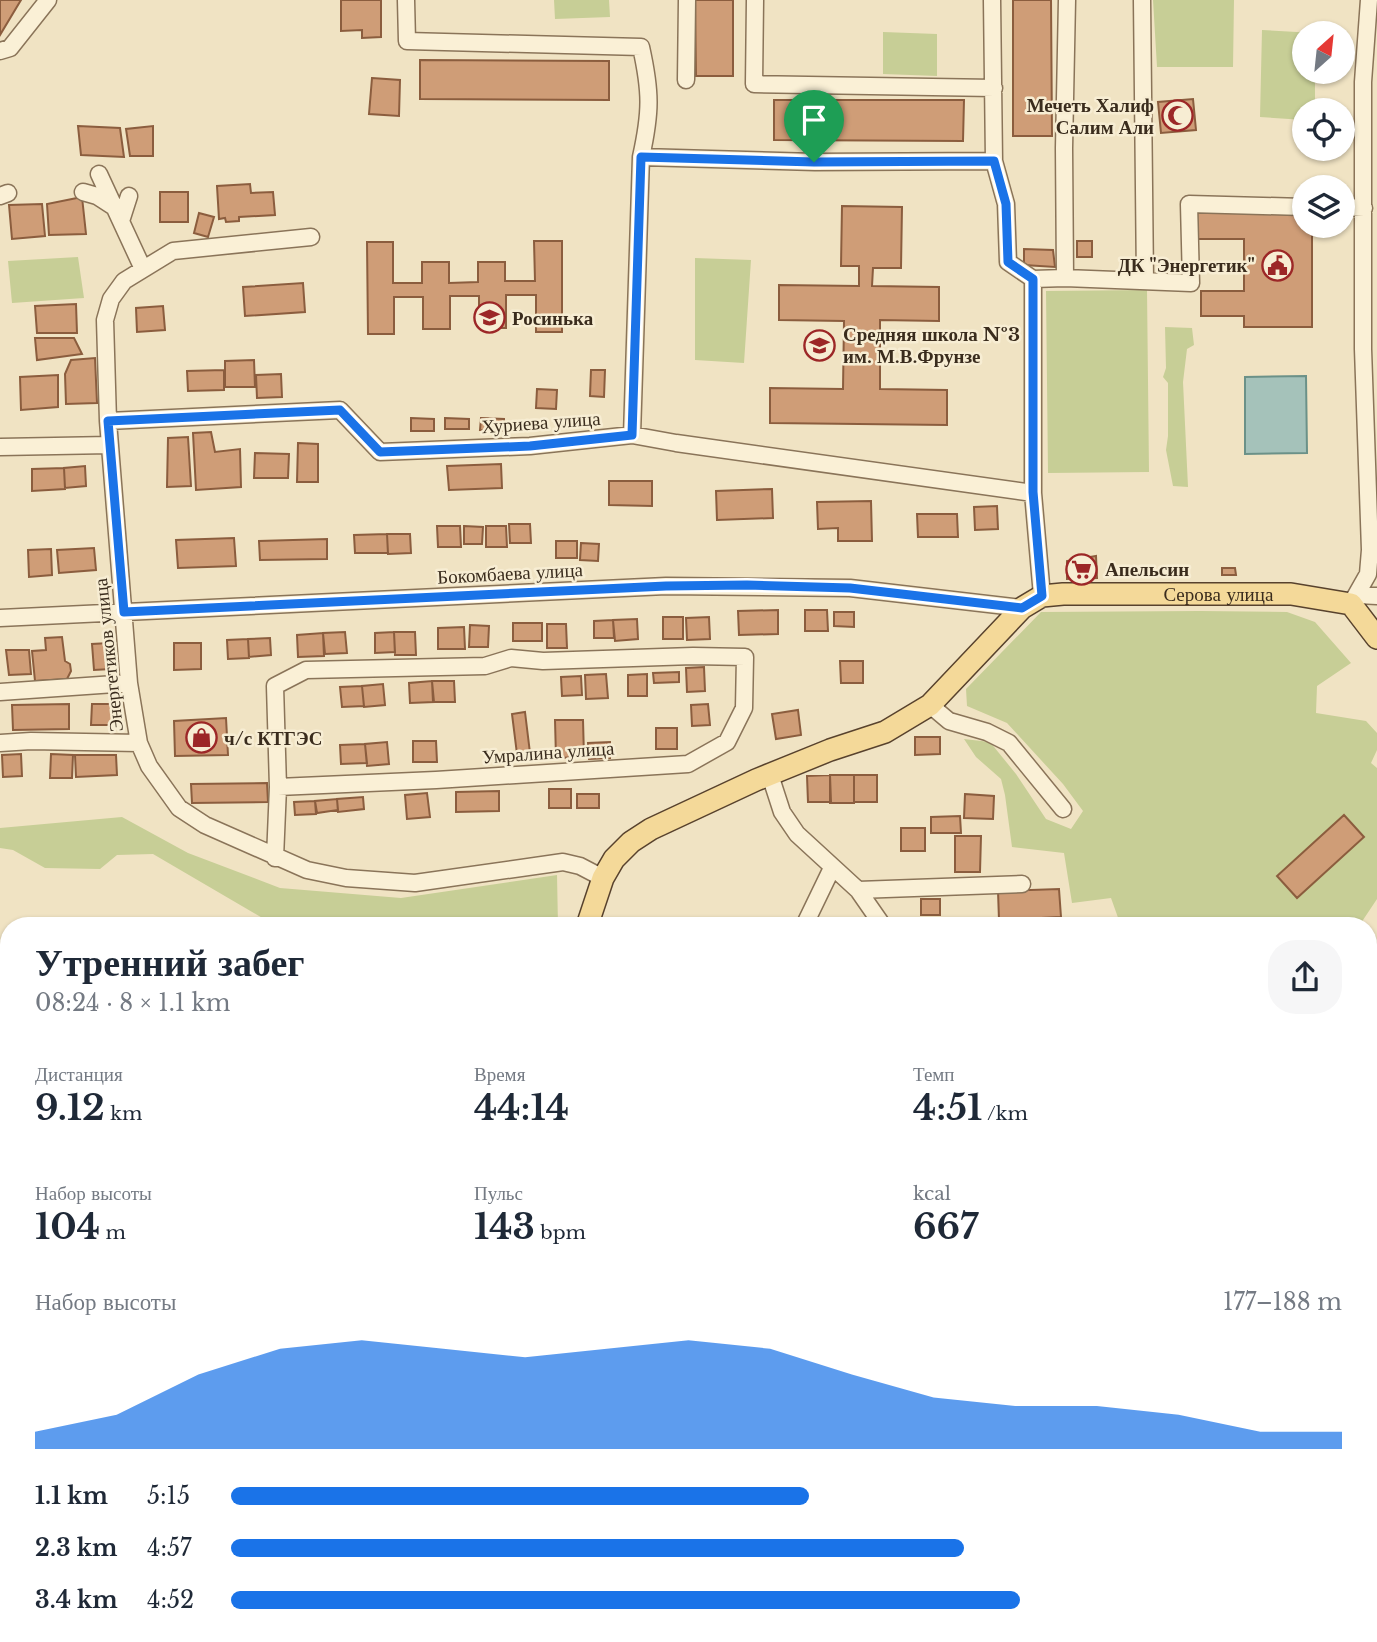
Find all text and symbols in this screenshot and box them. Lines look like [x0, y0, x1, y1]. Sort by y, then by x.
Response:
north arrow [1292, 21, 1354, 84]
map controls [1292, 21, 1355, 238]
pin [784, 90, 844, 162]
place label: Мечеть Халиф Салим Али [1027, 94, 1154, 139]
button: locate [1292, 98, 1355, 161]
mosque icon: Мечеть Халиф Салим Али [1160, 99, 1194, 133]
icon: arrive [795, 101, 833, 139]
button: layers [1292, 175, 1355, 238]
public building icon: ДК "Энергетик" [1261, 248, 1295, 282]
place label: ДК "Энергетик" [1118, 254, 1255, 277]
school or university icon: Росинька [472, 301, 506, 335]
place label: Росинька [512, 307, 594, 330]
place label: Средняя школа №3 им. М.В.Фрунзе [843, 323, 1020, 368]
school or university icon: Средняя школа №3 им. М.В.Фрунзе [803, 328, 837, 362]
street label: Хуриева улица [481, 407, 602, 438]
supermarket icon: Апельсин [1065, 552, 1099, 586]
street label: Бокомбаева улица [437, 558, 584, 589]
place label: Апельсин [1105, 558, 1189, 581]
street label: Энергетиков улица [89, 577, 128, 733]
street label: Серова улица [1163, 583, 1274, 606]
shop icon: ч/с КТГЭС [184, 721, 218, 755]
place label: ч/с КТГЭС [224, 727, 322, 750]
street label: Умралина улица [481, 736, 616, 769]
text: Утренний забег [35, 939, 305, 986]
button: share [1268, 940, 1342, 1014]
text: 08:24 · 8 × 1.1 km [35, 989, 230, 1017]
text: Дистанция [35, 1063, 123, 1086]
text: Время [474, 1063, 525, 1086]
text: Темп [913, 1063, 955, 1086]
text: 9.12 [35, 1086, 105, 1129]
text: 44:14 [474, 1086, 569, 1129]
text: 4:51 [913, 1086, 982, 1129]
text: km [105, 1102, 142, 1125]
text: /km [982, 1102, 1028, 1125]
text: Набор высоты [35, 1182, 152, 1205]
text: Пульс [474, 1182, 523, 1205]
text: kcal [913, 1182, 951, 1205]
text: 104 [35, 1205, 100, 1248]
text: 143 [474, 1205, 535, 1248]
text: 667 [913, 1205, 978, 1248]
text: m [100, 1221, 126, 1244]
text: bpm [535, 1221, 586, 1244]
text: Набор высоты [35, 1288, 176, 1316]
text: 177–188 m [1223, 1288, 1342, 1316]
text: 1.1 km [35, 1482, 108, 1510]
text: 5:15 [147, 1482, 190, 1510]
text: 2.3 km [35, 1534, 117, 1562]
text: 4:57 [147, 1534, 192, 1562]
text: 3.4 km [35, 1586, 118, 1614]
text: 4:52 [147, 1586, 194, 1614]

